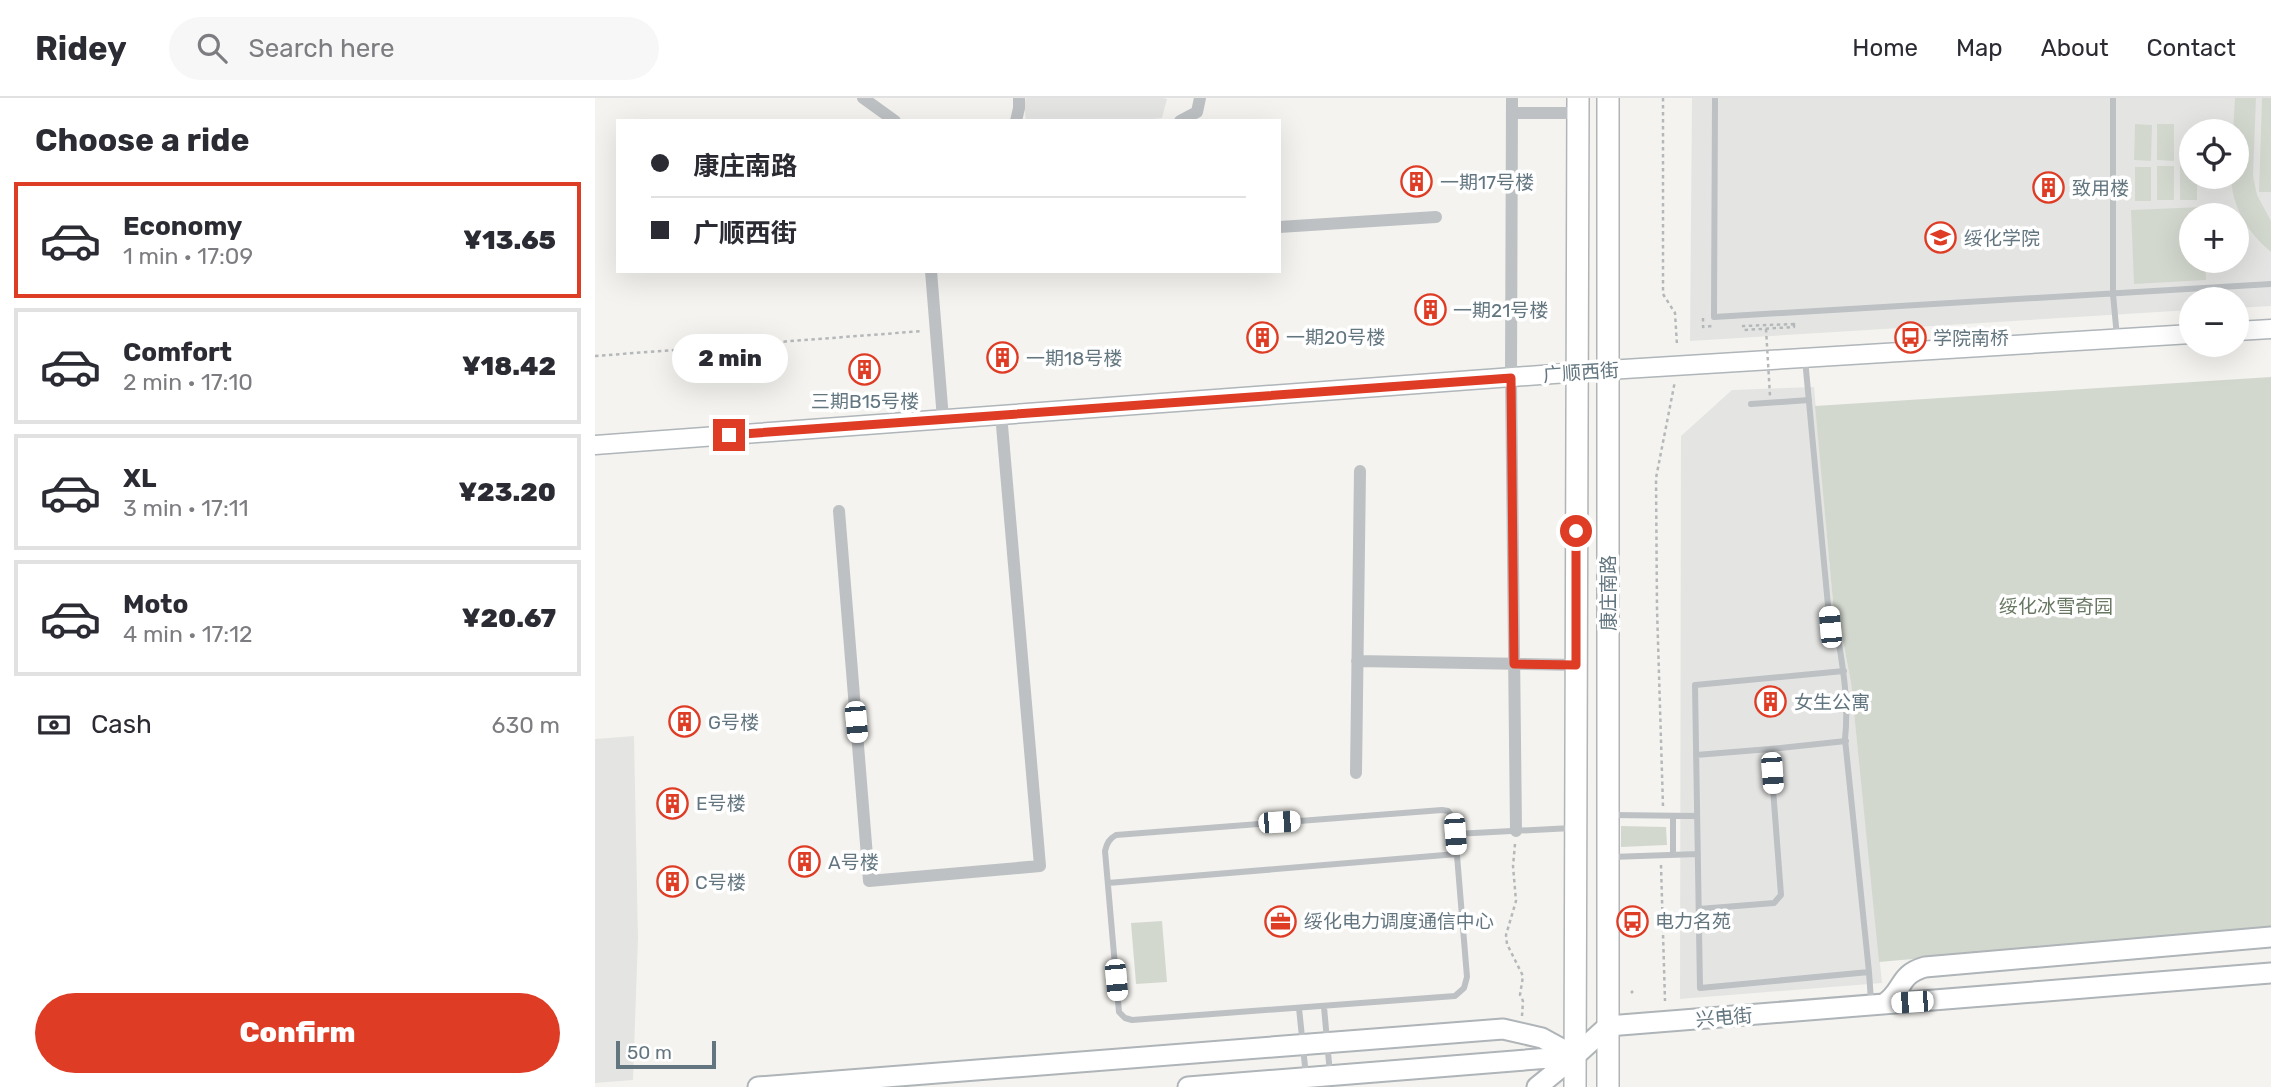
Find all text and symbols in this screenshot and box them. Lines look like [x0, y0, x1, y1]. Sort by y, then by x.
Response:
search box [169, 17, 659, 80]
text: Ridey [35, 29, 127, 68]
icon: search [193, 29, 231, 67]
text: Search here [249, 33, 394, 64]
text: Home [1852, 34, 1918, 62]
text: Map [1956, 34, 2003, 62]
text: About [2041, 34, 2109, 62]
text: Contact [2147, 34, 2236, 62]
map controls [2179, 119, 2249, 357]
button: locate [2179, 119, 2249, 189]
text: Choose a ride [35, 121, 249, 159]
text: 康庄南路 [693, 151, 797, 182]
building icon: 一期17号楼 [1400, 165, 1434, 199]
place label: 一期17号楼 [1440, 171, 1534, 194]
building icon: 致用楼 [2032, 171, 2066, 205]
place label: 致用楼 [2072, 177, 2129, 200]
button: + [2179, 203, 2249, 273]
icon: car [39, 209, 102, 272]
text: Economy [123, 211, 242, 242]
text: 广顺西街 [693, 218, 797, 249]
school or university icon: 绥化学院 [1924, 221, 1958, 255]
text: ¥13.65 [463, 225, 556, 256]
place label: 绥化学院 [1964, 227, 2040, 250]
text: 1 min · 17:09 [123, 242, 253, 270]
button: − [2179, 287, 2249, 357]
building icon: 一期21号楼 [1413, 293, 1447, 327]
place label: 一期21号楼 [1453, 299, 1548, 322]
building icon: 一期20号楼 [1246, 320, 1280, 354]
bus stop icon: 学院南桥 [1893, 321, 1927, 355]
place label: 一期20号楼 [1286, 326, 1385, 349]
place label: 学院南桥 [1933, 327, 2009, 350]
callout: 2 min [671, 334, 787, 382]
icon: car [39, 335, 102, 398]
text: Comfort [123, 337, 232, 368]
building icon: 一期18号楼 [986, 341, 1020, 375]
text: 2 min [698, 344, 762, 372]
place label: 一期18号楼 [1026, 347, 1122, 370]
text: ¥18.42 [462, 351, 556, 382]
building icon: 三期B15号楼 [848, 353, 882, 387]
street label: 广顺西街 [1542, 358, 1620, 387]
text: 2 min · 17:10 [123, 368, 253, 396]
place label: 三期B15号楼 [811, 390, 919, 413]
route end [713, 419, 745, 451]
icon: car [39, 461, 102, 524]
text: XL [123, 463, 156, 494]
text: ¥23.20 [458, 477, 556, 508]
text: 3 min · 17:11 [123, 494, 249, 522]
route start [1560, 515, 1592, 547]
street label: 康庄南路 [1597, 555, 1620, 631]
icon: car [39, 587, 102, 650]
text: Moto [123, 589, 188, 620]
park label: 绥化冰雪奇园 [1999, 595, 2113, 618]
text: ¥20.67 [462, 603, 556, 634]
car [1818, 605, 1843, 649]
text: 4 min · 17:12 [123, 620, 253, 648]
building icon: 女生公寓 [1754, 685, 1788, 719]
place label: 女生公寓 [1794, 691, 1870, 714]
car [844, 700, 869, 744]
building icon: G号楼 [668, 705, 702, 739]
icon: cash [35, 706, 73, 744]
text: Cash [91, 709, 152, 740]
text: 630 m [492, 711, 560, 739]
place label: G号楼 [708, 711, 759, 734]
car [1761, 751, 1784, 795]
building icon: E号楼 [656, 786, 690, 820]
place label: E号楼 [696, 792, 746, 815]
car [1258, 810, 1301, 834]
car [1444, 812, 1467, 856]
building icon: A号楼 [788, 845, 822, 879]
place label: A号楼 [828, 851, 879, 874]
building icon: C号楼 [655, 865, 689, 899]
place label: C号楼 [695, 871, 746, 894]
office icon: 绥化电力调度通信中心 [1264, 904, 1298, 938]
bus stop icon: 电力名苑 [1615, 904, 1649, 938]
place label: 绥化电力调度通信中心 [1304, 910, 1494, 933]
place label: 电力名苑 [1655, 910, 1731, 933]
car [1104, 958, 1129, 1002]
car [1891, 990, 1934, 1014]
button: Confirm [35, 993, 560, 1073]
street label: 兴电街 [1695, 1004, 1753, 1031]
scale bar [616, 1038, 716, 1070]
text: 50 m [627, 1041, 672, 1064]

